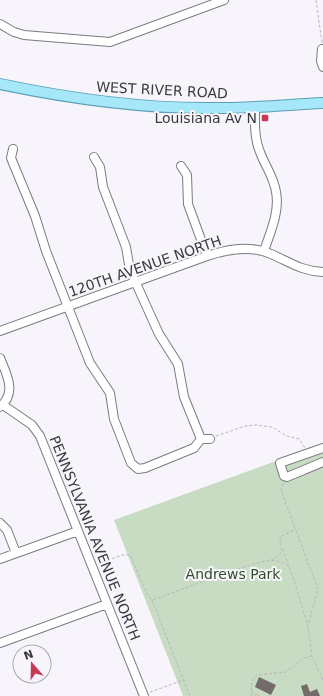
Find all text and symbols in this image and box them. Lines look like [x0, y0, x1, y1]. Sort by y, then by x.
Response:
street label: WEST RIVER ROAD [96, 79, 228, 101]
place label: Louisiana Av N [154, 110, 257, 126]
marker: Louisiana Av N [260, 113, 270, 123]
street label: 120TH AVENUE NORTH [66, 232, 224, 300]
street label: PENNSYLVANIA AVENUE NORTH [47, 433, 143, 643]
park label: Andrews Park [186, 566, 281, 582]
north arrow [12, 644, 52, 684]
text: N [22, 647, 35, 663]

